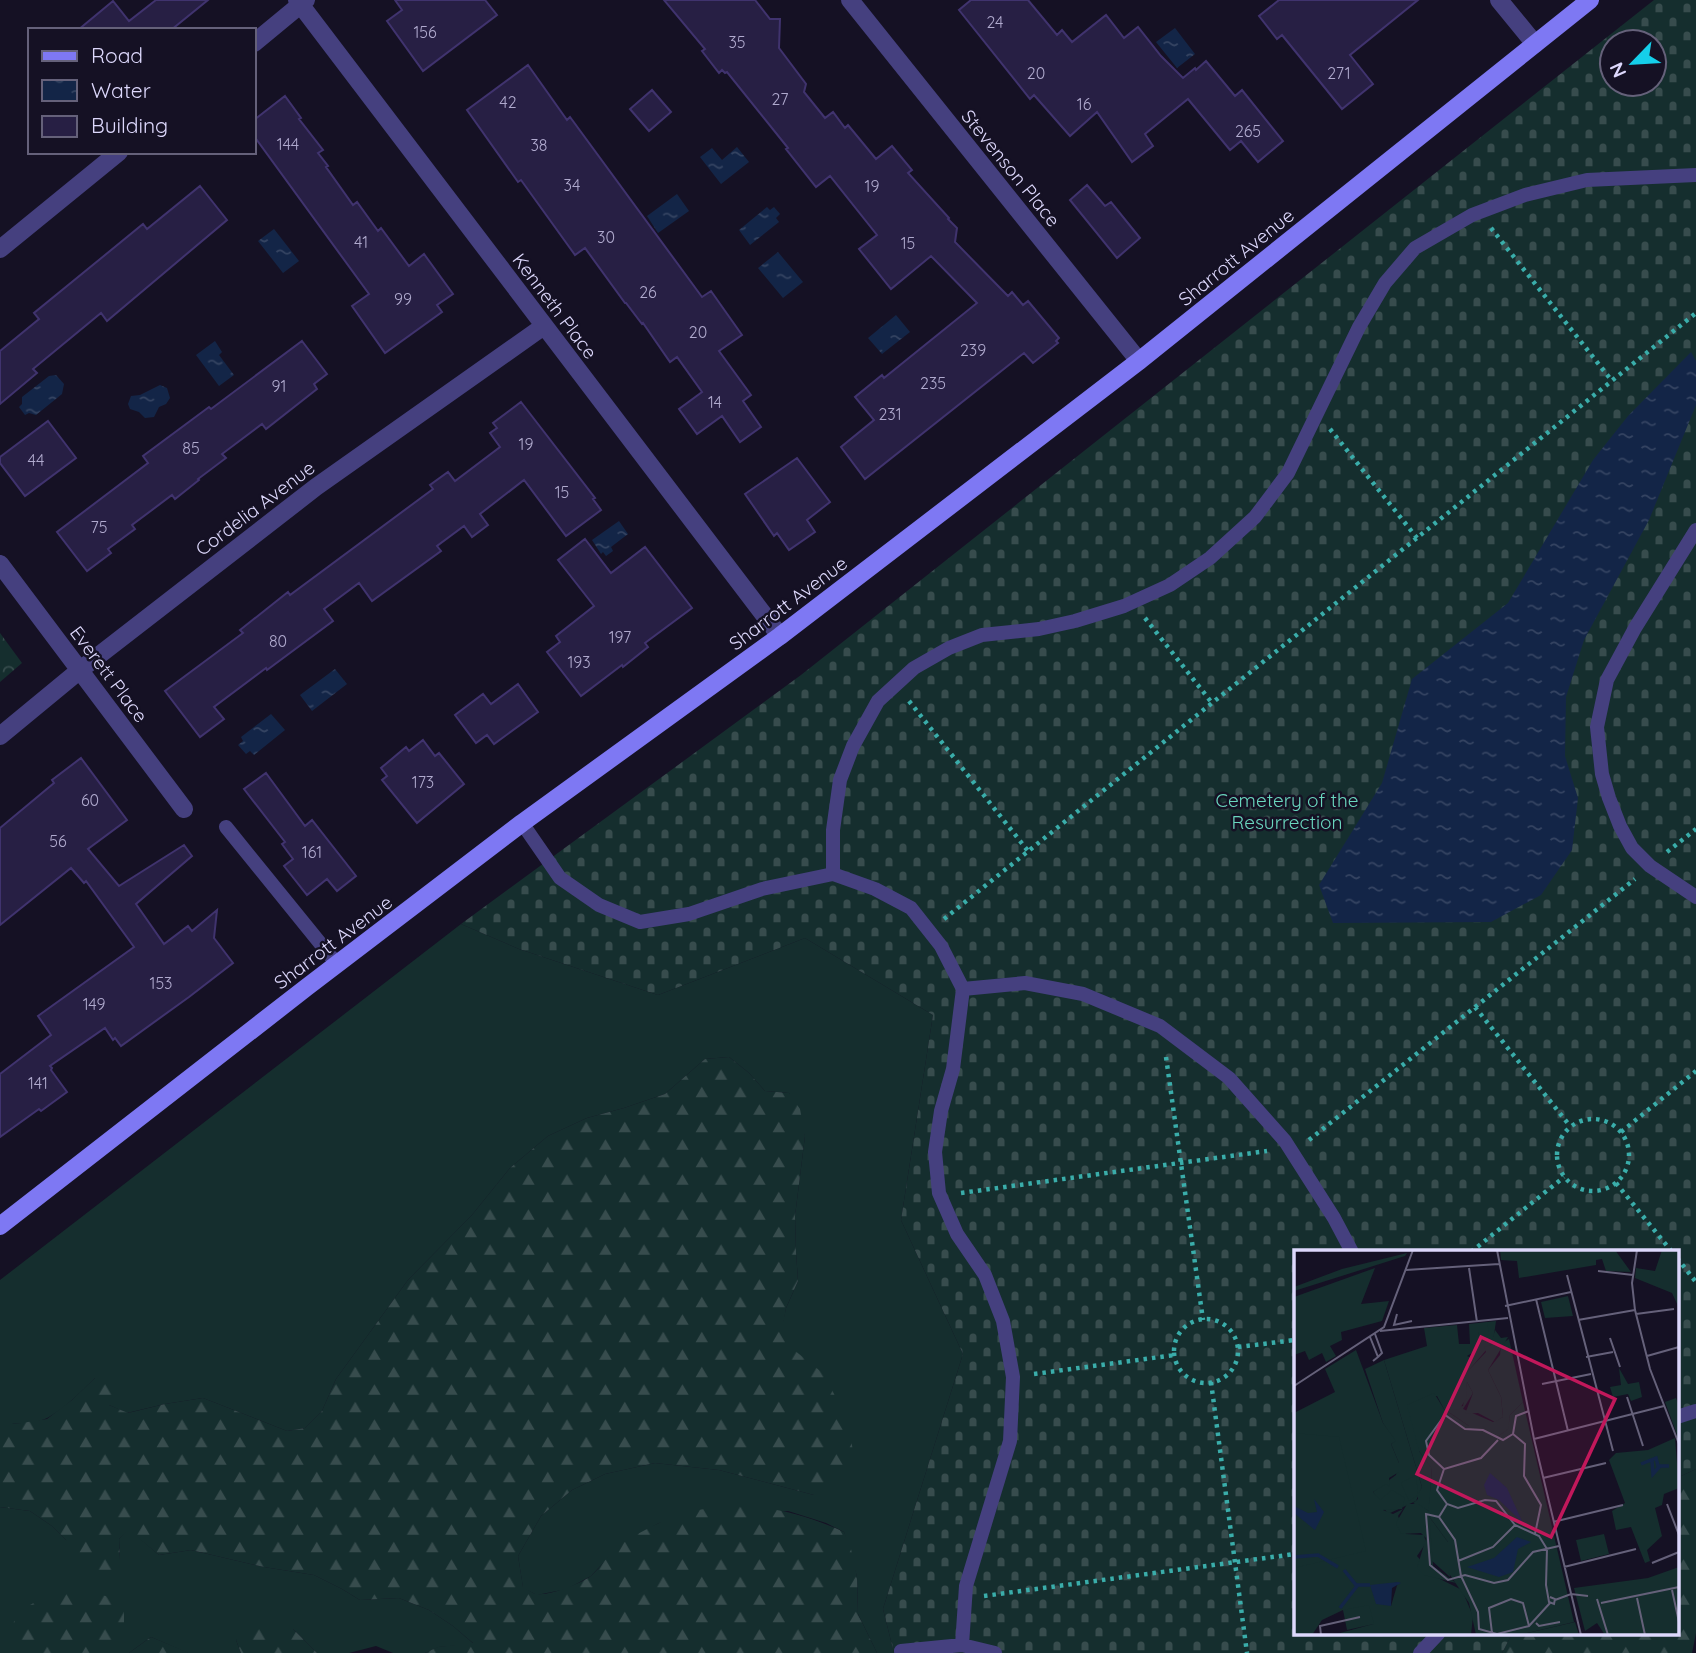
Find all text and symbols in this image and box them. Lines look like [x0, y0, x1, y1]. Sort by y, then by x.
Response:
house number: 24 [986, 12, 1004, 32]
house number: 156 [413, 22, 437, 42]
legend [28, 28, 256, 154]
north arrow [1598, 28, 1668, 98]
house number: 35 [728, 32, 746, 52]
text: Road [91, 42, 143, 68]
text: N [1604, 59, 1631, 82]
house number: 20 [1027, 63, 1045, 83]
house number: 271 [1327, 63, 1351, 83]
text: Water [91, 77, 151, 103]
house number: 27 [772, 89, 788, 109]
house number: 42 [499, 92, 517, 112]
house number: 16 [1077, 94, 1092, 114]
street label: Stevenson Place [956, 105, 1066, 231]
text: Building [91, 112, 168, 138]
house number: 265 [1235, 121, 1261, 141]
house number: 144 [277, 134, 299, 154]
house number: 38 [530, 135, 548, 155]
house number: 34 [564, 175, 580, 195]
house number: 19 [865, 176, 879, 196]
street label: Sharrott Avenue [1173, 203, 1299, 311]
house number: 30 [597, 227, 615, 247]
house number: 41 [354, 232, 368, 252]
house number: 15 [901, 233, 915, 253]
street label: Kenneth Place [507, 248, 603, 364]
house number: 26 [639, 282, 657, 302]
house number: 99 [394, 289, 412, 309]
house number: 20 [689, 322, 707, 342]
house number: 239 [960, 340, 986, 360]
house number: 235 [920, 373, 946, 393]
house number: 91 [272, 376, 286, 396]
house number: 14 [708, 392, 722, 412]
house number: 231 [878, 404, 902, 424]
house number: 19 [519, 434, 533, 454]
house number: 85 [182, 438, 200, 458]
house number: 44 [28, 450, 44, 470]
street label: Cordelia Avenue [191, 455, 319, 561]
house number: 15 [555, 482, 569, 502]
house number: 75 [91, 517, 107, 537]
street label: Sharrott Avenue [724, 551, 852, 655]
street label: Everett Place [65, 621, 153, 727]
house number: 197 [609, 627, 631, 647]
house number: 80 [269, 631, 287, 651]
house number: 193 [567, 652, 591, 672]
house number: 173 [412, 772, 434, 792]
park label: Cemetery of the Resurrection [1215, 788, 1359, 834]
house number: 60 [81, 790, 99, 810]
house number: 56 [49, 831, 67, 851]
house number: 161 [302, 842, 322, 862]
street label: Sharrott Avenue [269, 890, 397, 994]
house number: 153 [149, 973, 173, 993]
house number: 149 [83, 994, 105, 1014]
house number: 141 [28, 1073, 48, 1093]
inset map [1294, 1250, 1678, 1636]

